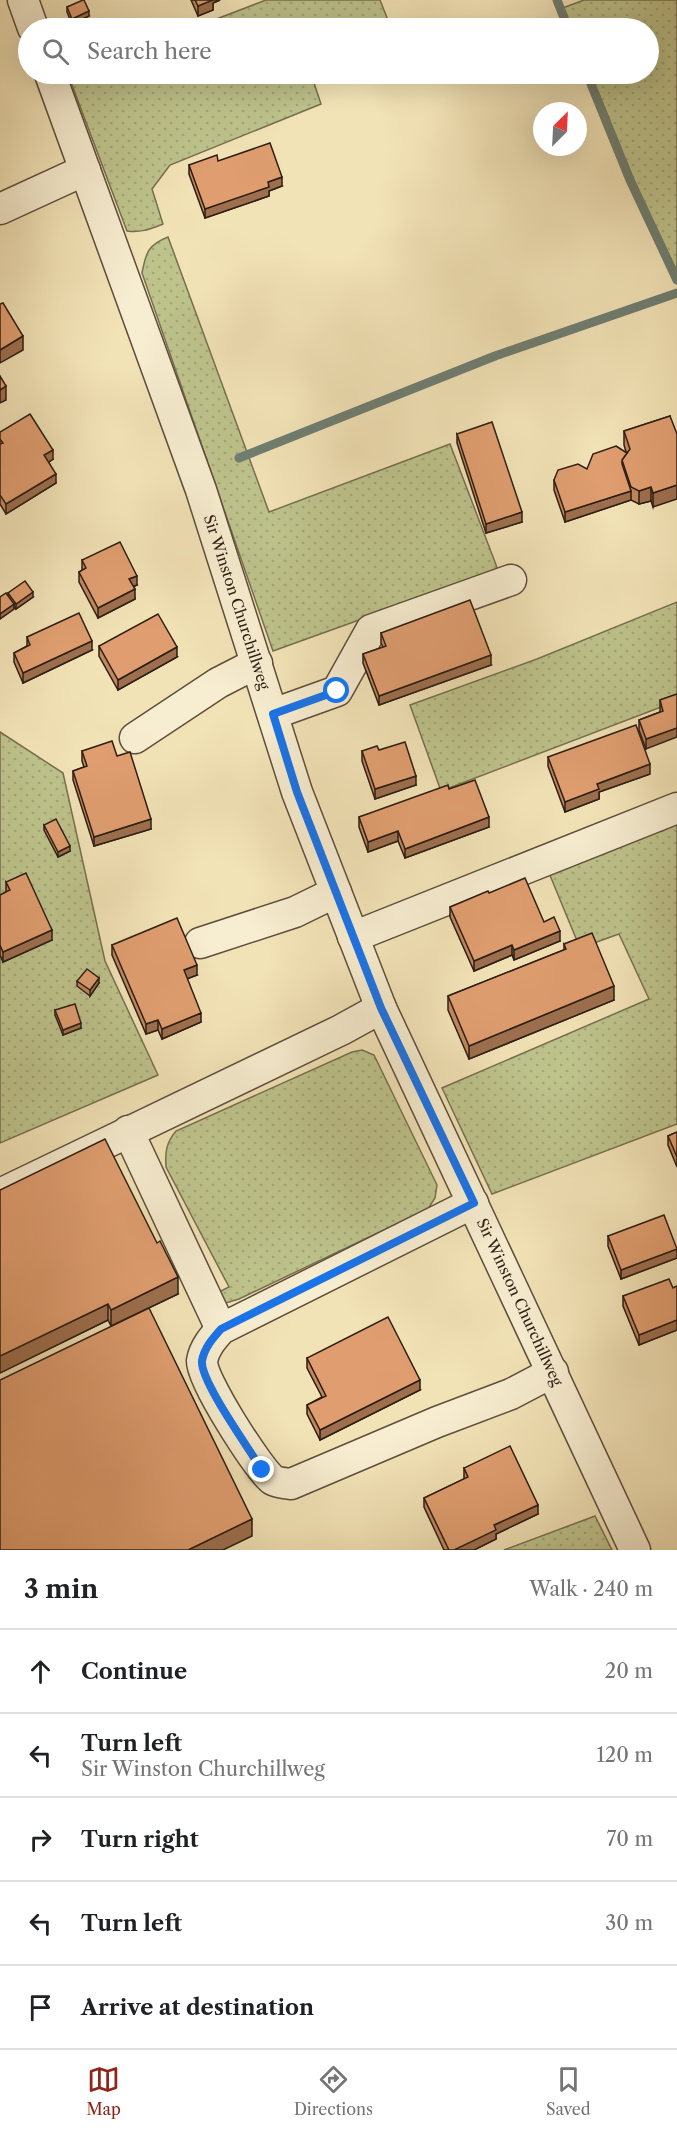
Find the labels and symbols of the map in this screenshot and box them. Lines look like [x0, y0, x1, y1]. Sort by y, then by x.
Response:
north arrow [533, 102, 587, 156]
street label: Sir Winston Churchillweg [200, 512, 274, 692]
route start [323, 677, 349, 703]
street label: Sir Winston Churchillweg [473, 1215, 567, 1389]
route end [248, 1456, 274, 1482]

